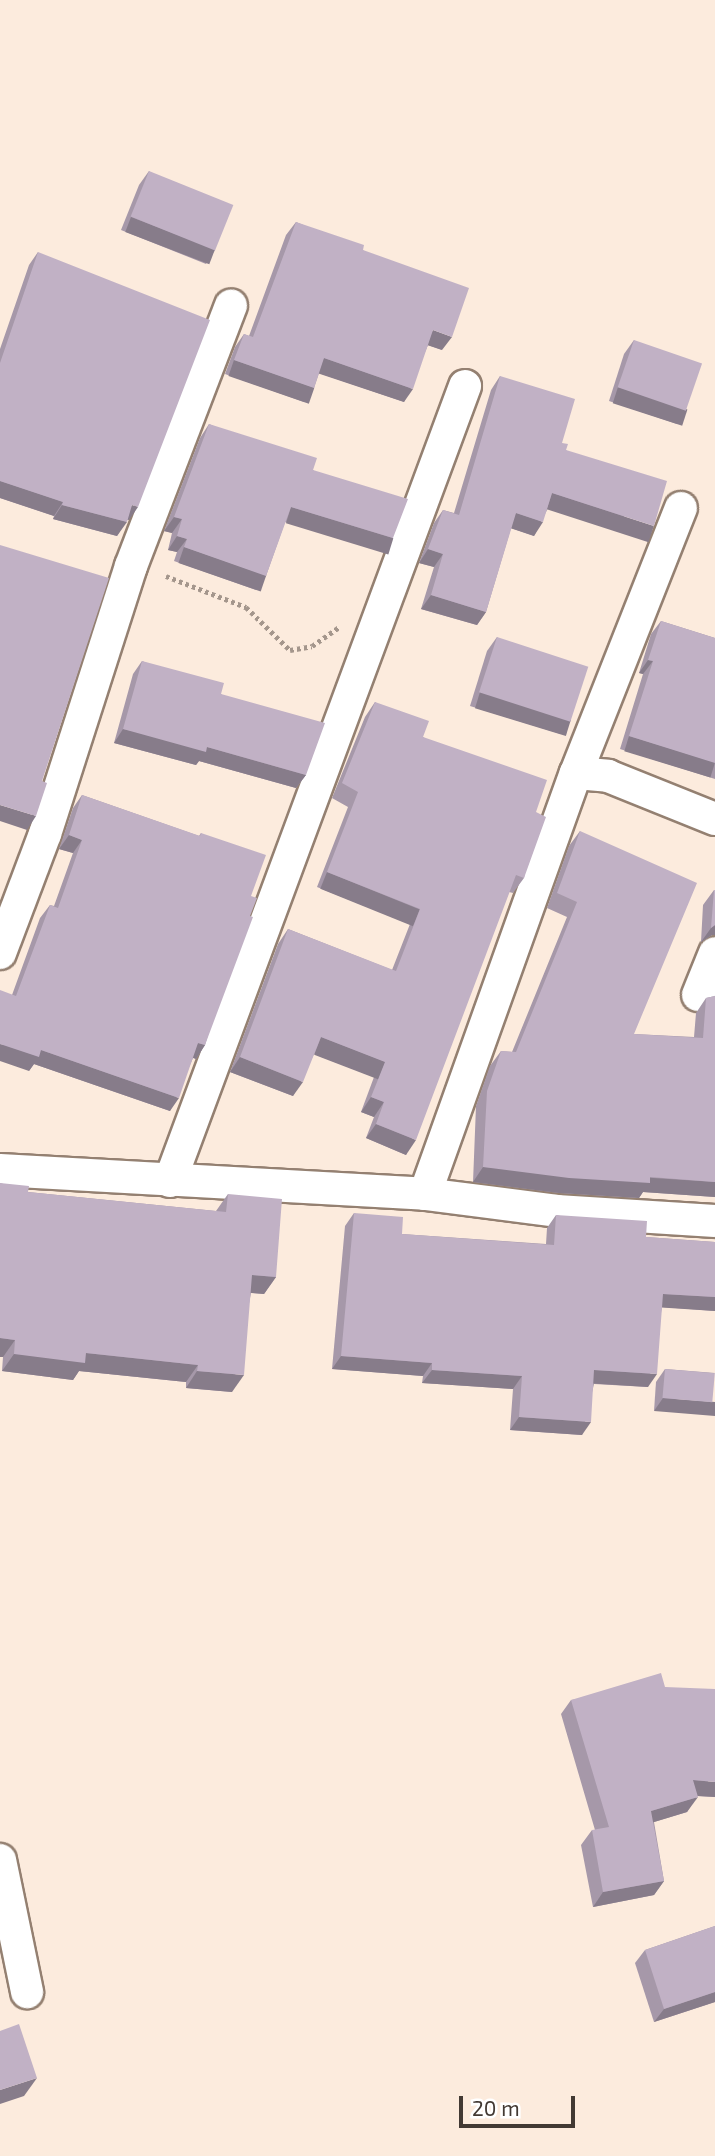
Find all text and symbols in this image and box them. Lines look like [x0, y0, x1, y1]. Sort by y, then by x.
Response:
scale bar [463, 2082, 578, 2126]
text: 20 m [472, 2095, 520, 2120]

